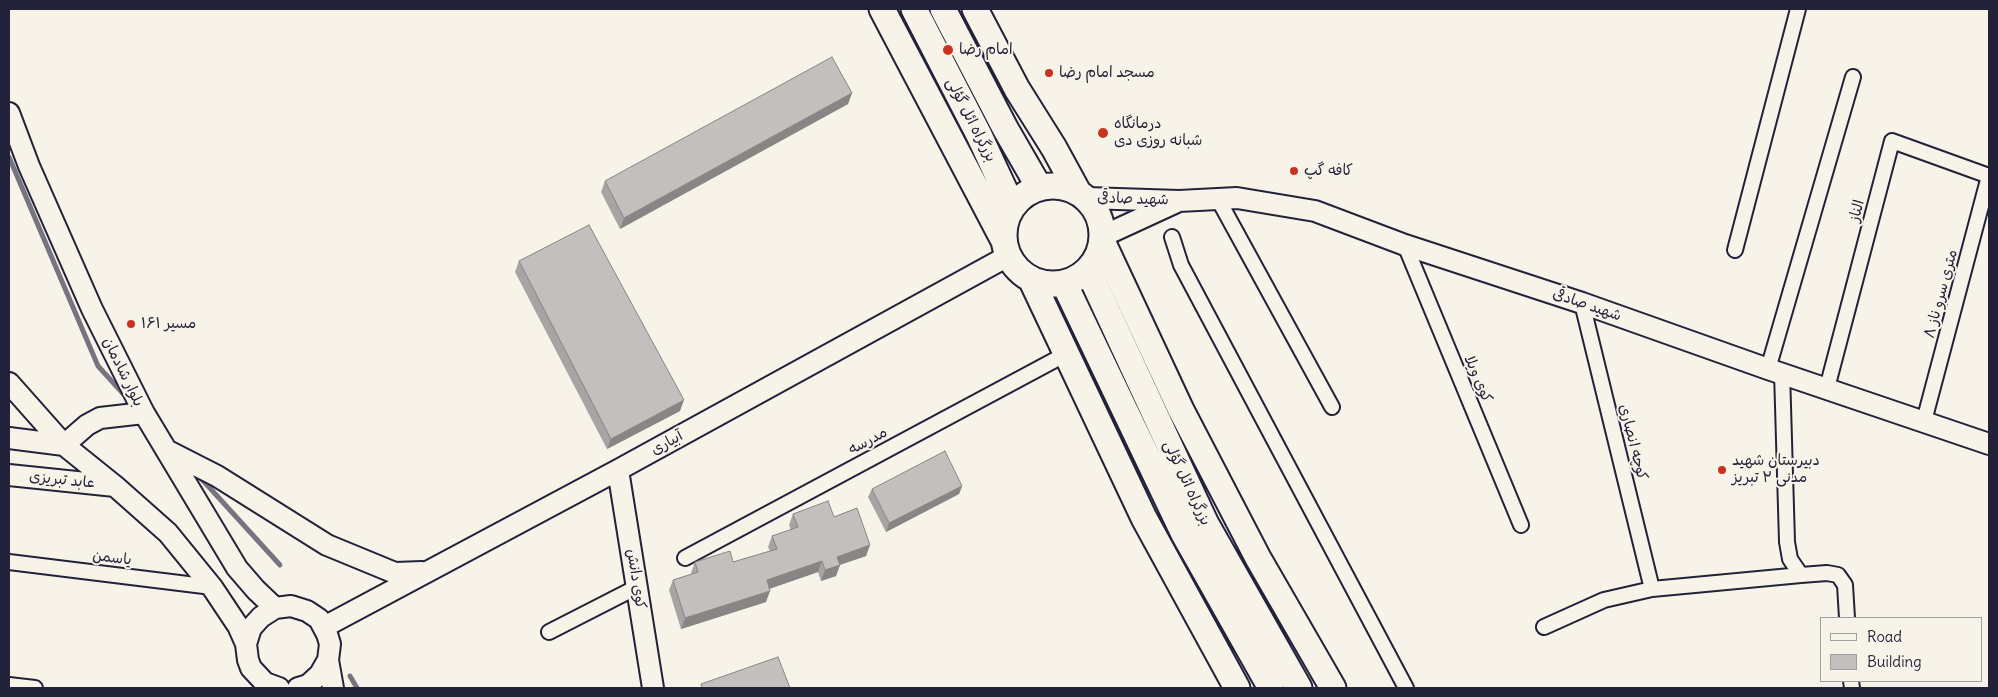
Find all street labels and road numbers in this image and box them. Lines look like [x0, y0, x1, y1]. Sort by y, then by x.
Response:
street label: بزرگراه ائل گؤلی [942, 75, 1000, 165]
street label: شهید صادقی [1097, 189, 1169, 209]
street label: الناز [1845, 198, 1869, 224]
street label: ۸ متری سرو ناز [1921, 248, 1961, 340]
street label: شهید صادقی [1550, 285, 1624, 325]
street label: بلوار شادمان [99, 335, 147, 409]
street label: کوی ویلا [1460, 353, 1496, 405]
street label: کوچه انصاری [1615, 402, 1651, 482]
street label: مدرسه [845, 423, 891, 459]
street label: آبیاری [648, 427, 686, 459]
street label: بزرگراه ائل گؤلی [1159, 438, 1215, 528]
street label: عابد تبریزی [28, 468, 96, 492]
street label: یاسمن [91, 547, 133, 569]
street label: کوی دانش [622, 548, 650, 610]

